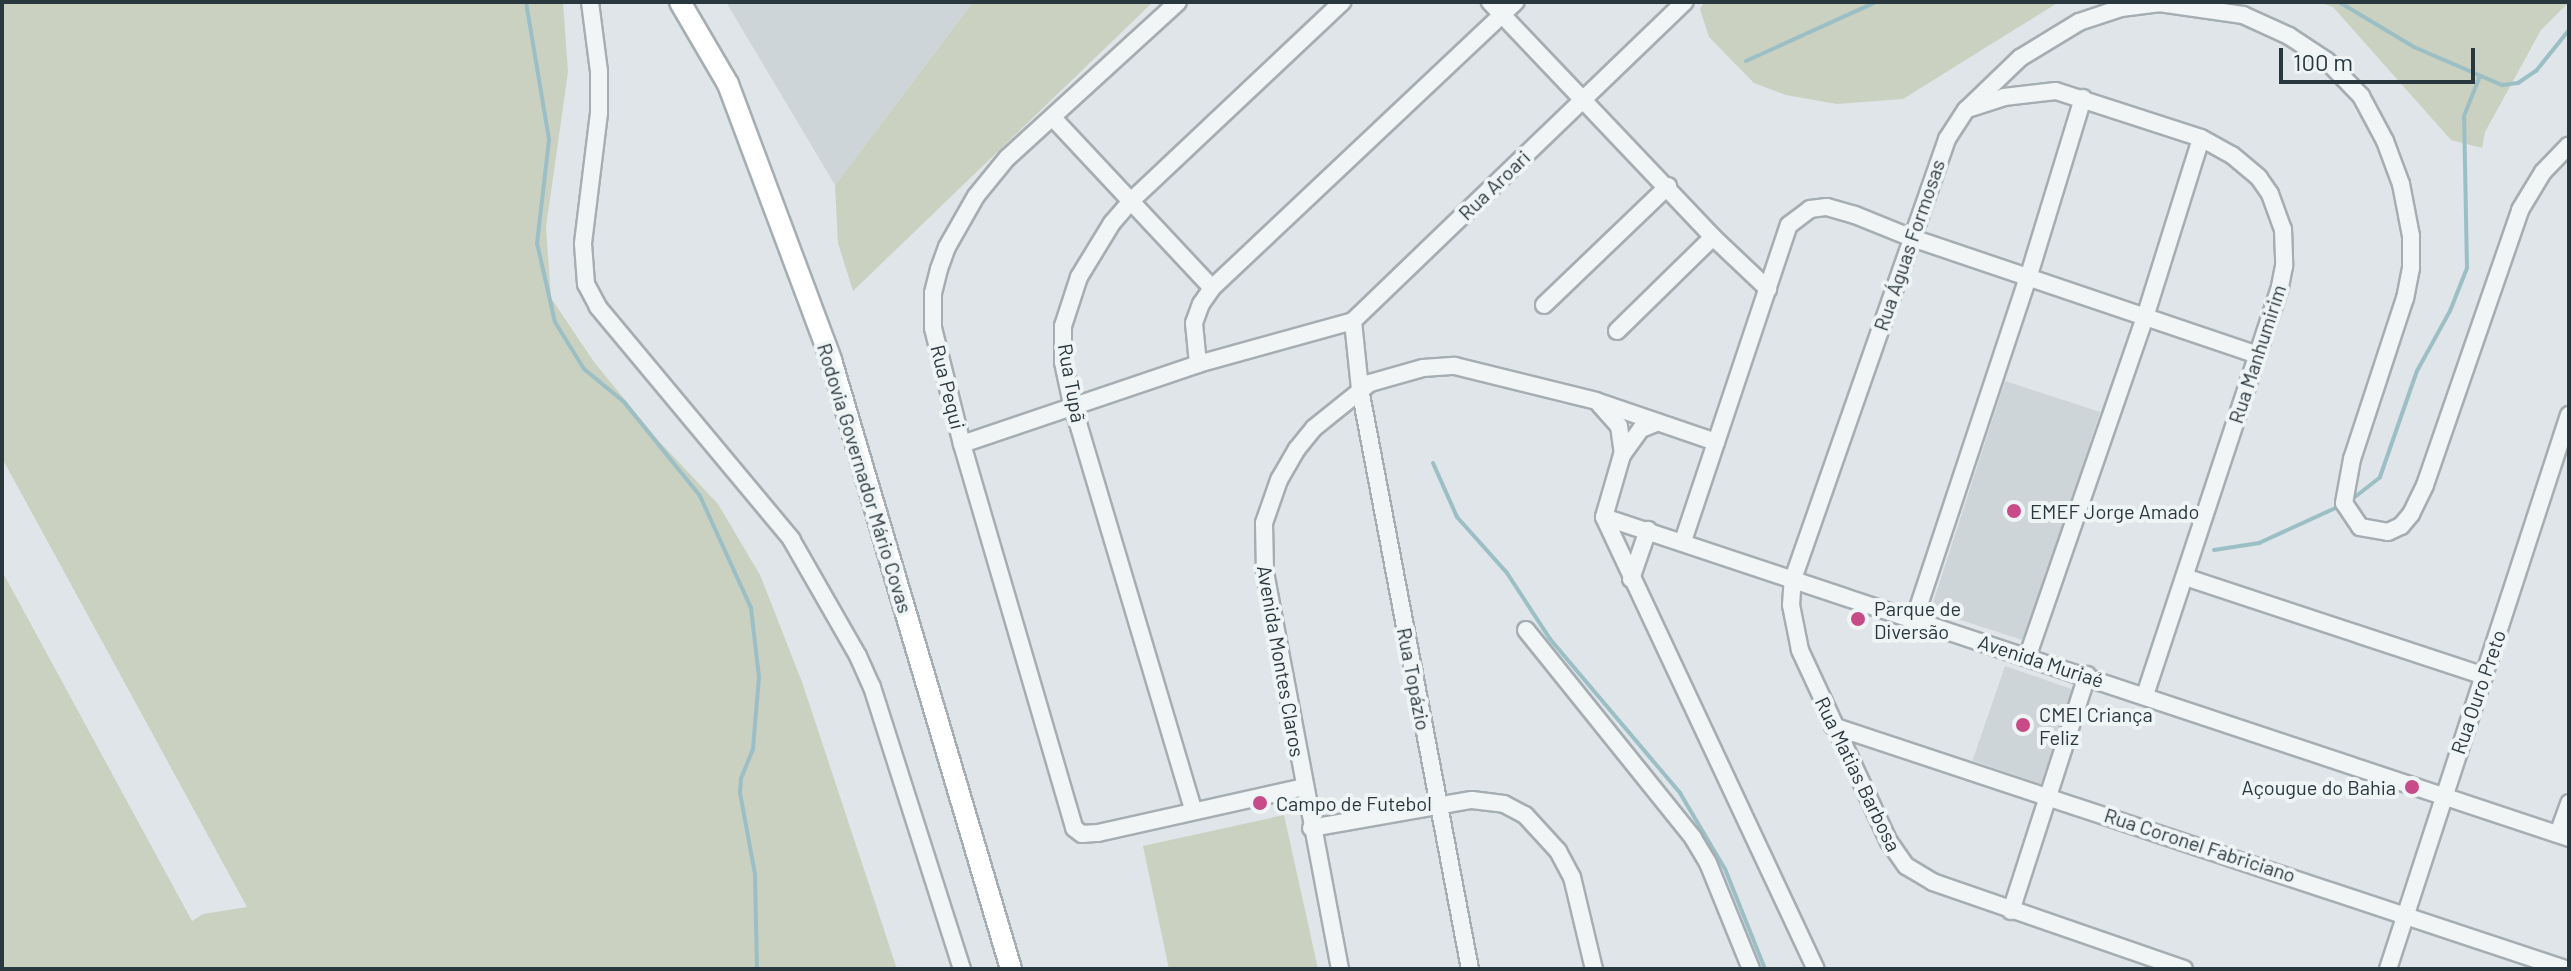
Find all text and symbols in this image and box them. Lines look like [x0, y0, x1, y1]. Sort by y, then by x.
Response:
scale bar [2283, 32, 2479, 82]
text: 100 m [2293, 47, 2353, 76]
street label: Rua Aroari [1453, 145, 1535, 225]
street label: Rua Águas Formosas [1868, 156, 1950, 334]
street label: Rua Manhumirim [2223, 282, 2291, 426]
street label: Rodovia Governador Mário Covas [812, 340, 918, 616]
street label: Rua Pequi [926, 342, 970, 432]
street label: Rua Tupã [1053, 342, 1091, 424]
place label: EMEF Jorge Amado [2030, 499, 2199, 523]
marker: EMEF Jorge Amado [2005, 502, 2023, 520]
street label: Avenida Montes Claros [1252, 563, 1310, 759]
place label: Parque de Diversão [1874, 596, 1961, 643]
marker: Parque de Diversão [1849, 610, 1867, 628]
street label: Rua Topázio [1392, 626, 1436, 732]
street label: Rua Ouro Preto [2446, 627, 2510, 757]
street label: Avenida Muriaé [1975, 629, 2107, 693]
street label: Rua Matias Barbosa [1810, 693, 1906, 855]
place label: CMEI Criança Feliz [2039, 702, 2153, 749]
marker: CMEI Criança Feliz [2014, 716, 2032, 734]
place label: Açougue do Bahia [2242, 775, 2396, 799]
marker: Açougue do Bahia [2403, 778, 2421, 796]
place label: Campo de Futebol [1276, 791, 1432, 815]
marker: Campo de Futebol [1251, 794, 1269, 812]
street label: Rua Coronel Fabriciano [2101, 803, 2299, 887]

